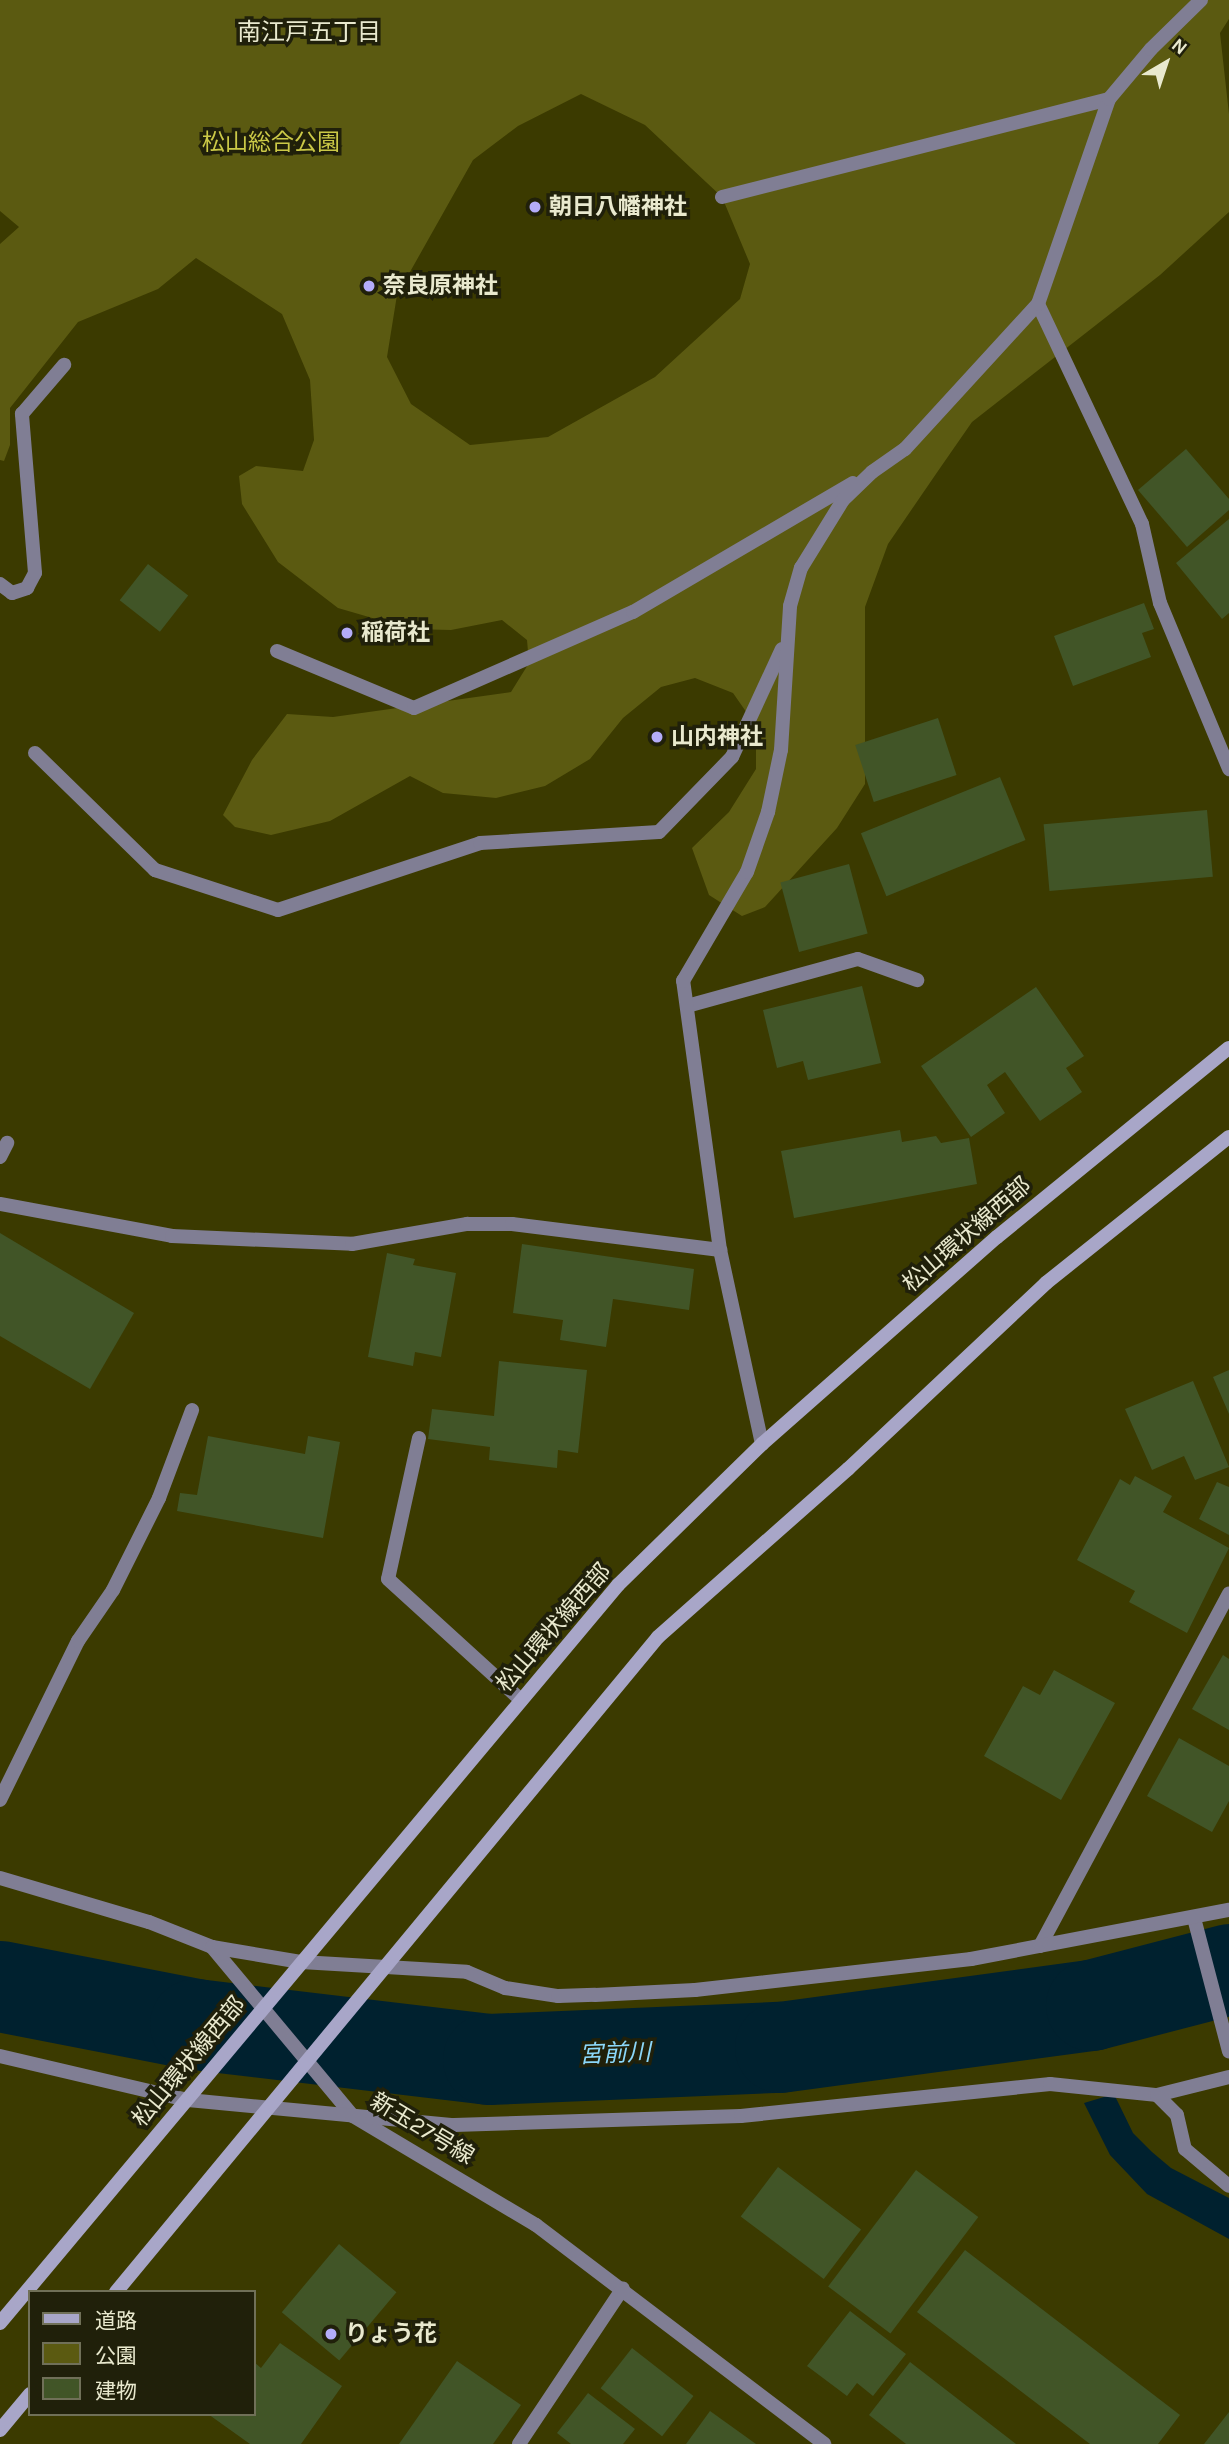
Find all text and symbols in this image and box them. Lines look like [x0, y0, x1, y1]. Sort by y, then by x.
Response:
district label: 南江戸五丁目 [237, 19, 381, 47]
north arrow [1131, 28, 1201, 98]
text: N [1167, 34, 1191, 60]
park label: 松山総合公園 [202, 129, 340, 157]
place label: 朝日八幡神社 [549, 193, 687, 221]
marker: 朝日八幡神社 [527, 199, 543, 215]
place label: 奈良原神社 [383, 272, 498, 300]
marker: 奈良原神社 [361, 278, 377, 294]
place label: 稲荷社 [361, 619, 430, 647]
marker: 稲荷社 [339, 625, 355, 641]
place label: 山内神社 [671, 723, 763, 751]
marker: 山内神社 [649, 729, 665, 745]
street label: 松山環状線西部 [897, 1172, 1037, 1298]
street label: 松山環状線西部 [491, 1558, 617, 1698]
street label: 松山環状線西部 [127, 1991, 251, 2133]
water label: 宮前川 [579, 2038, 651, 2070]
street label: 新玉27号線 [365, 2087, 479, 2171]
legend [28, 2290, 256, 2416]
text: 道路 [95, 2309, 137, 2333]
place label: りょう花 [345, 2320, 437, 2348]
marker: りょう花 [323, 2326, 339, 2342]
text: 公園 [95, 2344, 137, 2368]
text: 建物 [95, 2379, 137, 2403]

